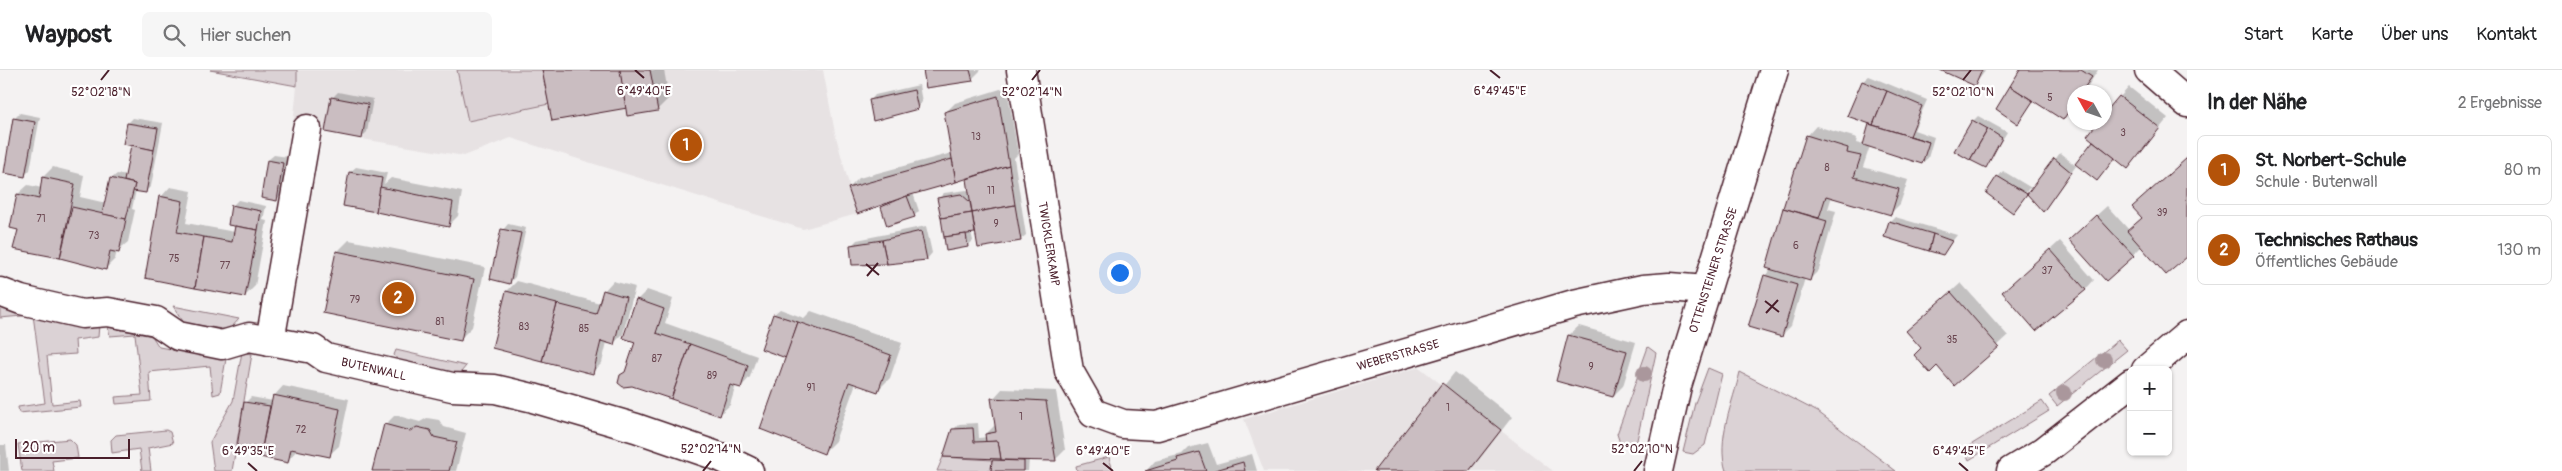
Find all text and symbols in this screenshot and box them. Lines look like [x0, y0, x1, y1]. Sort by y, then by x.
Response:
search box [142, 12, 492, 57]
text: Waypost [25, 20, 112, 49]
icon: search [160, 21, 188, 49]
text: Hier suchen [200, 23, 291, 47]
text: Start [2243, 23, 2283, 46]
text: Karte [2311, 23, 2353, 46]
text: Über uns [2381, 23, 2448, 46]
text: Kontakt [2476, 23, 2537, 46]
text: 6°49'40"E [617, 84, 671, 99]
text: 6°49'45"E [1474, 84, 1526, 99]
text: 52°02'18"N [71, 85, 131, 100]
text: 52°02'14"N [1002, 85, 1062, 100]
text: 52°02'10"N [1932, 85, 1994, 100]
north arrow [2067, 85, 2112, 130]
text: In der Nähe [2207, 89, 2307, 116]
house number: 5 [2047, 92, 2053, 104]
text: 2 Ergebnisse [2458, 93, 2542, 113]
pin: 1 [670, 126, 702, 164]
house number: 3 [2120, 127, 2126, 139]
house number: 13 [971, 131, 981, 143]
text: St. Norbert-Schule [2255, 148, 2406, 172]
text: 1 [2221, 160, 2227, 180]
text: 80 m [2504, 160, 2541, 180]
house number: 8 [1824, 162, 1830, 174]
text: Schule · Butenwall [2255, 172, 2378, 192]
house number: 11 [987, 185, 995, 197]
street label: TWICKLERKAMP [1034, 201, 1063, 288]
street label: OTTENSTEINER STRASSE [1686, 205, 1741, 335]
house number: 39 [2157, 207, 2167, 219]
house number: 71 [36, 213, 46, 225]
house number: 9 [993, 218, 999, 230]
text: Technisches Rathaus [2255, 228, 2418, 252]
house number: 73 [89, 230, 100, 242]
house number: 6 [1793, 240, 1799, 252]
text: 2 [2220, 240, 2228, 260]
text: 130 m [2497, 240, 2541, 260]
text: Öffentliches Gebäude [2255, 252, 2398, 272]
house number: 75 [169, 253, 179, 265]
house number: 77 [220, 260, 231, 272]
your location [1107, 260, 1133, 286]
house number: 37 [2042, 265, 2053, 277]
pin: 2 [382, 279, 414, 317]
house number: 79 [350, 294, 360, 306]
house number: 81 [436, 316, 445, 328]
house number: 83 [519, 321, 530, 333]
house number: 85 [579, 323, 589, 335]
house number: 35 [1947, 334, 1958, 346]
street label: WEBERSTRASSE [1355, 337, 1441, 374]
house number: 87 [652, 353, 663, 365]
street label: BUTENWALL [340, 355, 408, 384]
house number: 9 [1588, 361, 1594, 373]
map controls [2127, 366, 2172, 456]
button: + [2127, 366, 2172, 411]
house number: 89 [707, 370, 717, 382]
house number: 91 [806, 382, 816, 394]
house number: 1 [1446, 402, 1450, 414]
house number: 1 [1019, 411, 1023, 423]
button: − [2127, 411, 2172, 456]
house number: 72 [296, 424, 307, 436]
scale bar [15, 436, 130, 459]
text: 20 m [22, 439, 55, 456]
text: 52°02'14"N [681, 442, 741, 457]
text: 52°02'10"N [1611, 442, 1673, 457]
text: 6°49'35"E [222, 444, 274, 459]
text: 6°49'40"E [1076, 444, 1130, 459]
text: 6°49'45"E [1933, 444, 1985, 459]

